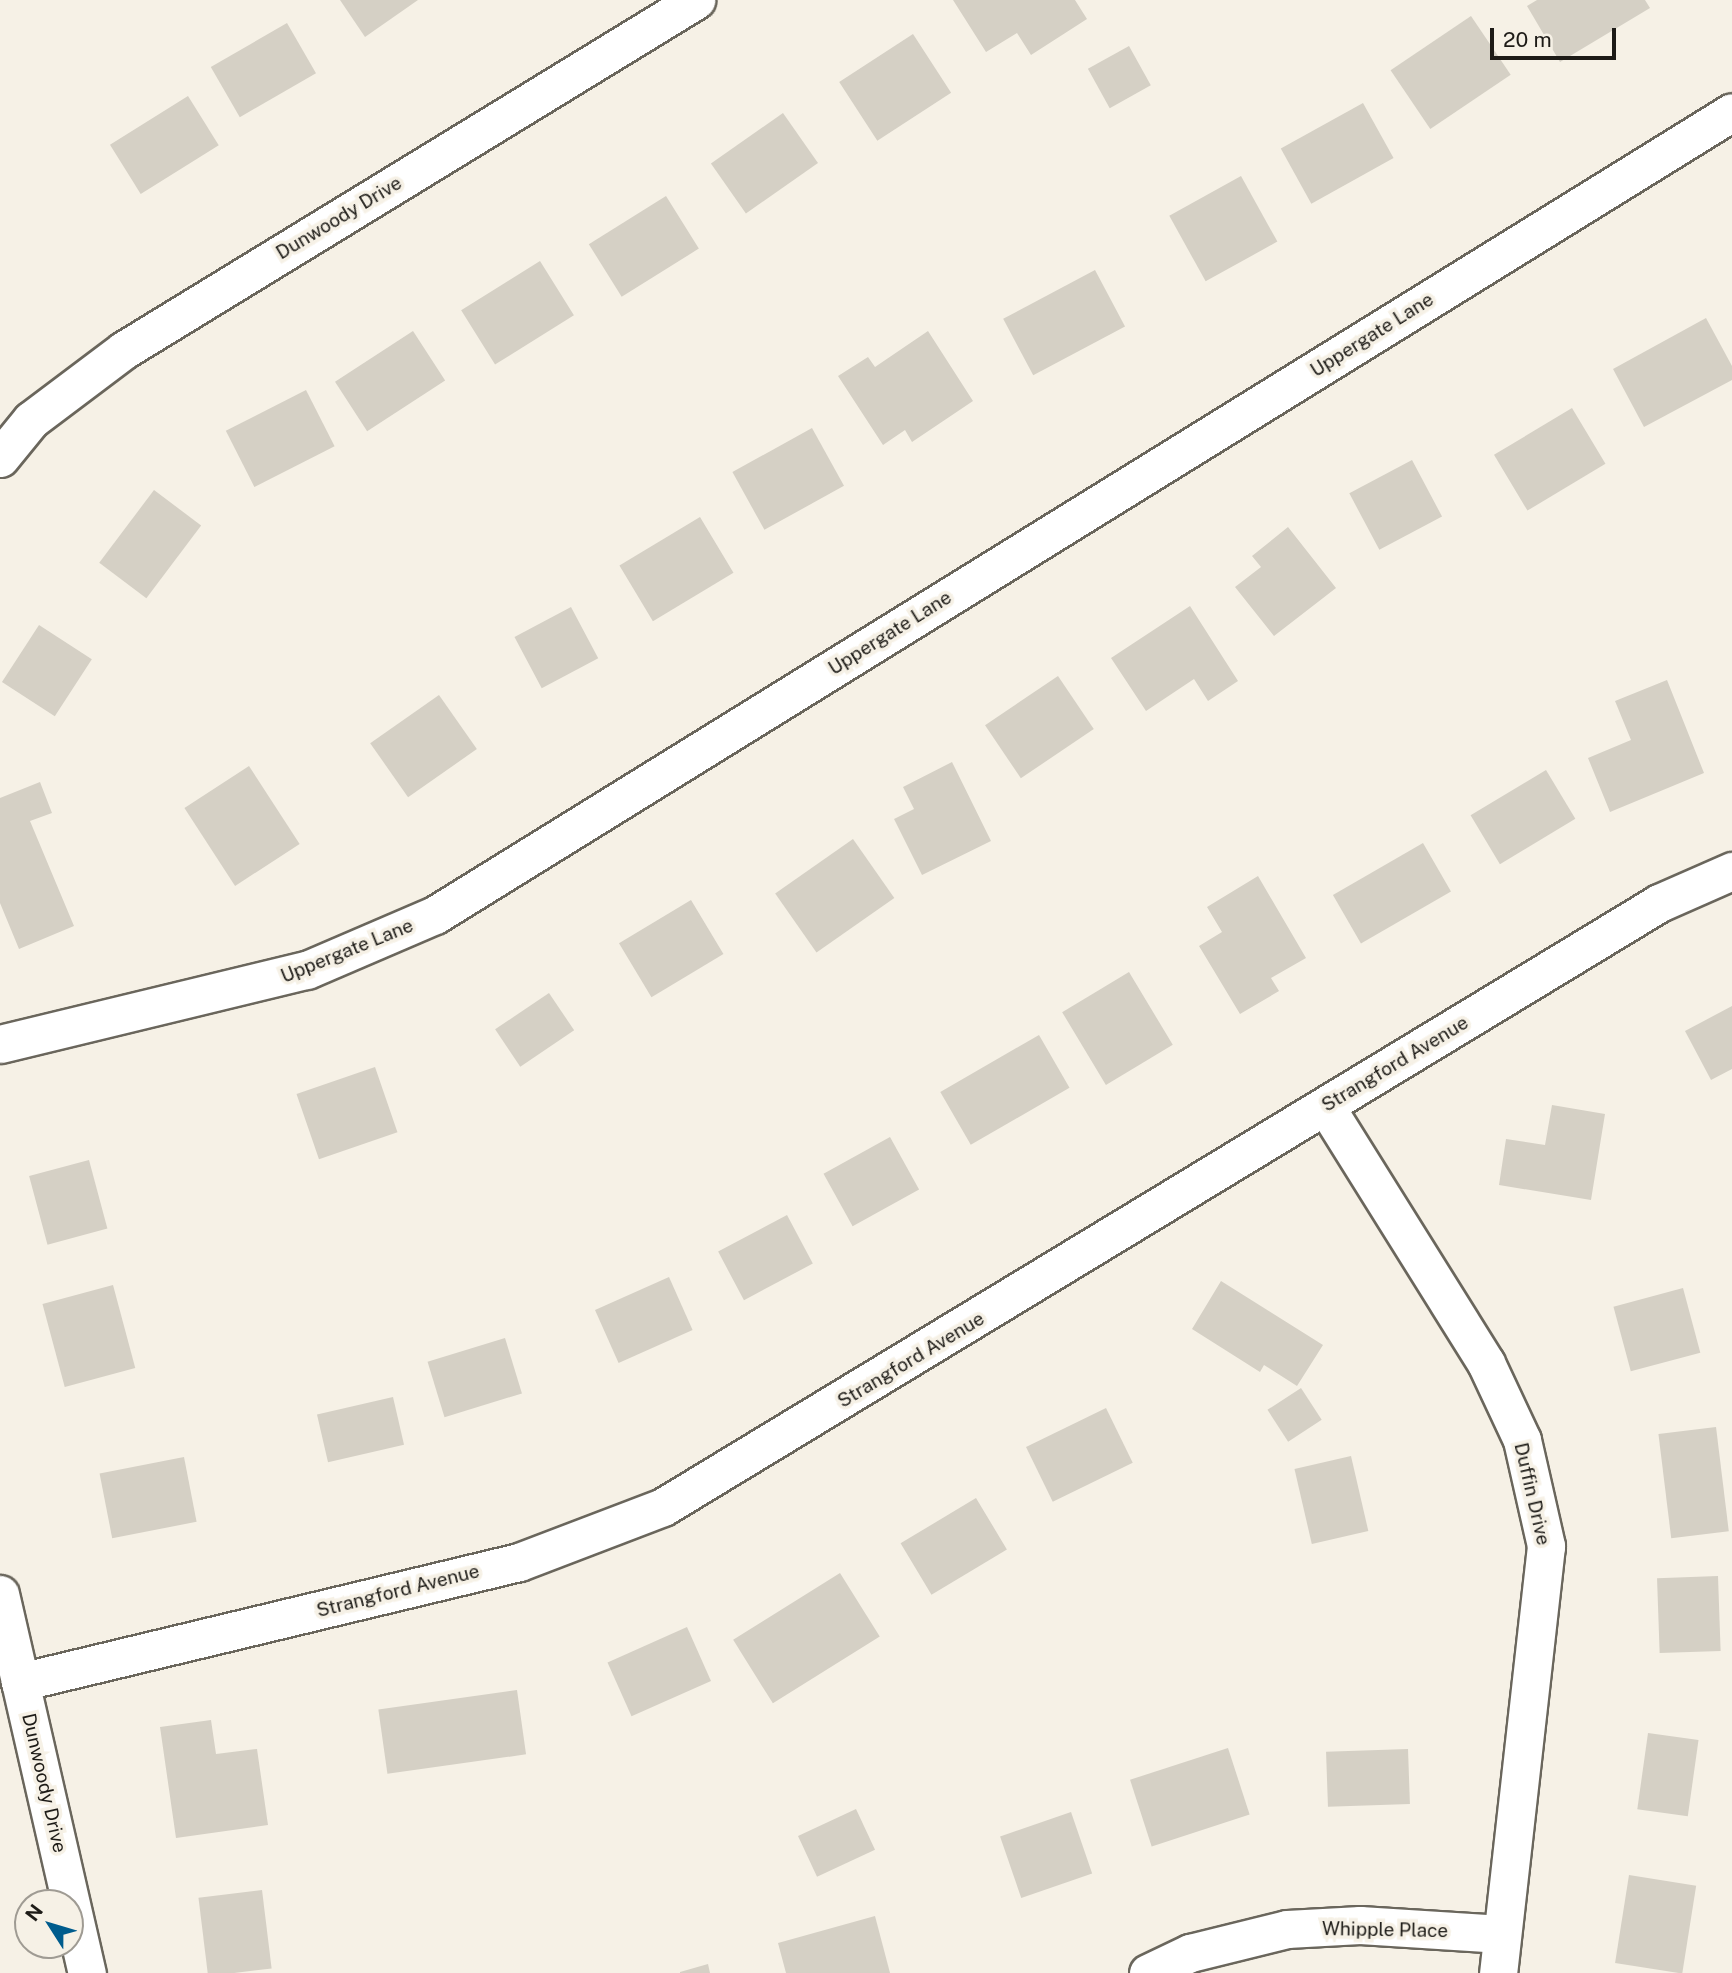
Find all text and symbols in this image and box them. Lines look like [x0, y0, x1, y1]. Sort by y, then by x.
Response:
scale bar [1494, 14, 1620, 58]
text: 20 m [1503, 27, 1552, 52]
street label: Dunwoody Drive [272, 171, 406, 265]
street label: Uppergate Lane [1306, 288, 1438, 382]
street label: Uppergate Lane [824, 586, 956, 680]
street label: Uppergate Lane [277, 914, 417, 988]
street label: Strangford Avenue [1318, 1011, 1472, 1117]
street label: Strangford Avenue [834, 1307, 988, 1413]
street label: Duffin Drive [1509, 1441, 1555, 1547]
street label: Strangford Avenue [314, 1560, 482, 1622]
street label: Dunwoody Drive [17, 1711, 71, 1855]
north arrow [14, 1889, 84, 1959]
text: N [21, 1900, 47, 1925]
street label: Whipple Place [1322, 1917, 1448, 1943]

